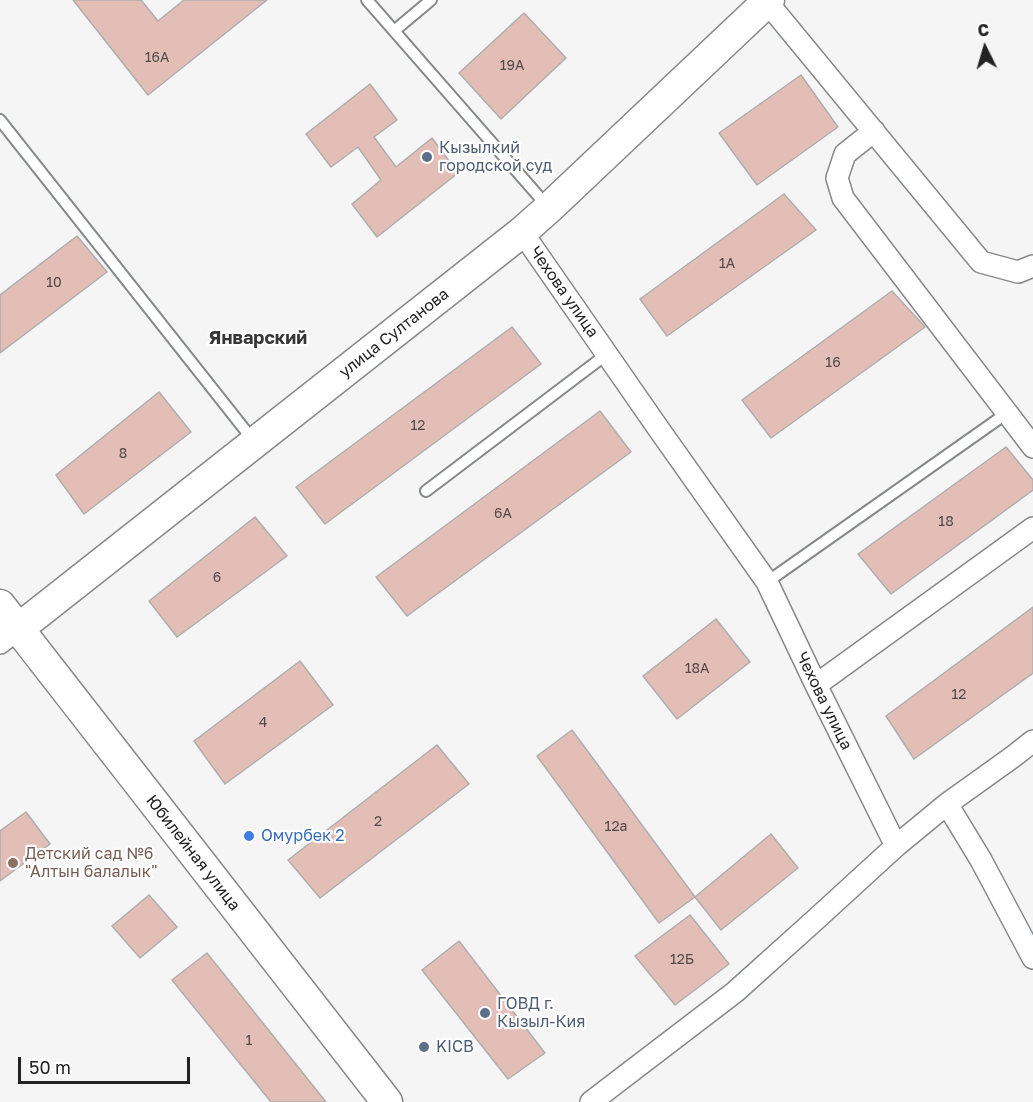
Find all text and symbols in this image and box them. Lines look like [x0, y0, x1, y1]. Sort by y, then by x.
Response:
north arrow [955, 18, 1015, 78]
text: С [977, 20, 990, 41]
house number: 16А [145, 50, 169, 66]
house number: 19А [500, 58, 524, 74]
place label: Кызылкий городской суд [439, 138, 552, 176]
marker: Кызылкий городской суд [420, 150, 434, 164]
street label: Чехова улица [526, 243, 602, 341]
house number: 1А [719, 256, 735, 272]
house number: 10 [46, 275, 62, 291]
street label: улица Султанова [335, 284, 453, 382]
district label: Январский [209, 327, 307, 349]
house number: 16 [825, 355, 841, 371]
house number: 12 [411, 418, 425, 434]
house number: 8 [119, 446, 127, 462]
house number: 6А [494, 506, 512, 522]
house number: 18 [938, 514, 954, 530]
house number: 6 [213, 570, 221, 586]
street label: Чехова улица [792, 649, 856, 753]
house number: 18А [685, 661, 709, 677]
house number: 12 [952, 687, 966, 703]
house number: 4 [259, 715, 267, 731]
street label: Юбилейная улица [142, 791, 244, 915]
house number: 2 [374, 814, 382, 830]
house number: 12а [605, 819, 627, 835]
place label: Омурбек 2 [261, 826, 344, 846]
marker: Омурбек 2 [242, 829, 256, 843]
place label: Детский сад №6 "Алтын балалык" [25, 844, 157, 882]
marker: Детский сад №6 "Алтын балалык" [6, 856, 20, 870]
house number: 12Б [670, 952, 694, 968]
place label: ГОВД г. Кызыл-Кия [497, 994, 585, 1032]
marker: ГОВД г. Кызыл-Кия [478, 1006, 492, 1020]
house number: 1 [246, 1033, 252, 1049]
place label: KICB [436, 1037, 474, 1057]
marker: KICB [417, 1040, 431, 1054]
scale bar [21, 1045, 194, 1083]
text: 50 m [29, 1056, 71, 1078]

